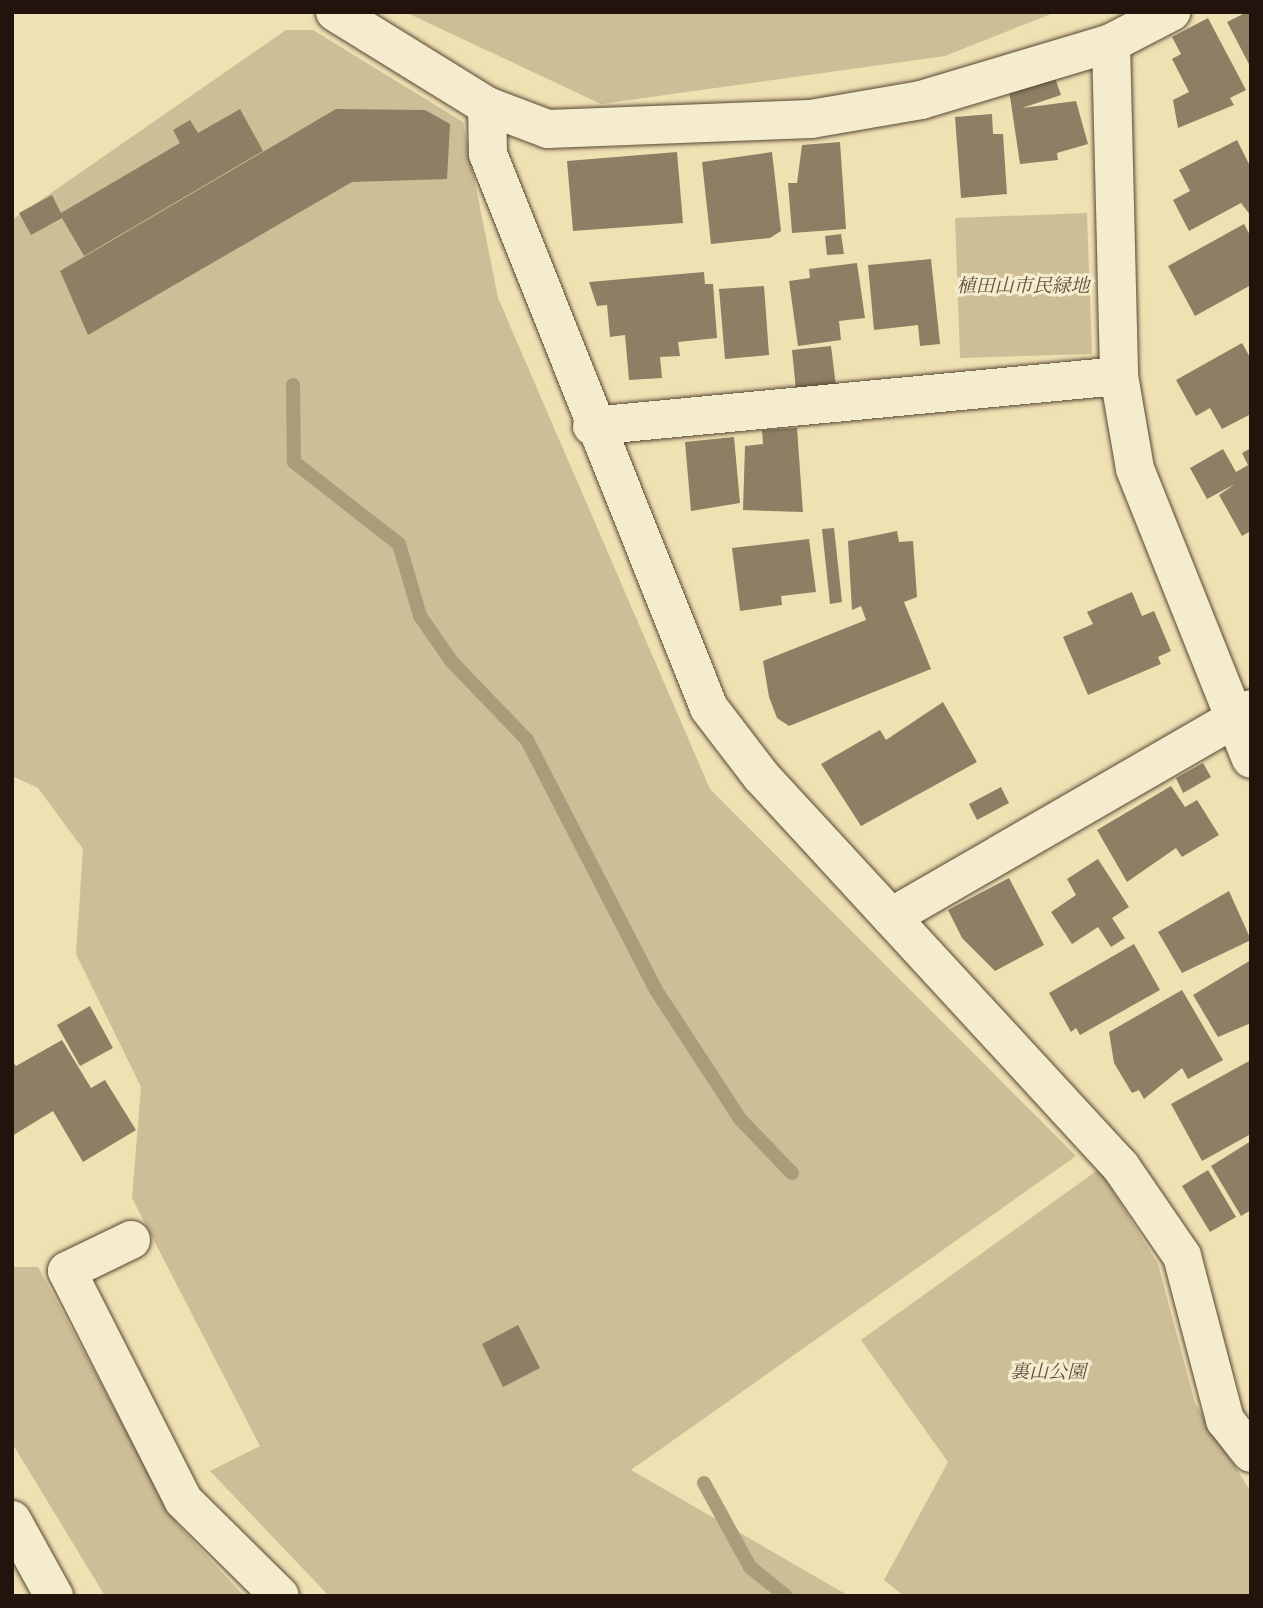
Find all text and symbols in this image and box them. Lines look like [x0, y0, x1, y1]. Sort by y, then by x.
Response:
park label: 植田山市民緑地 [957, 275, 1089, 297]
park label: 裏山公園 [1010, 1361, 1086, 1383]

